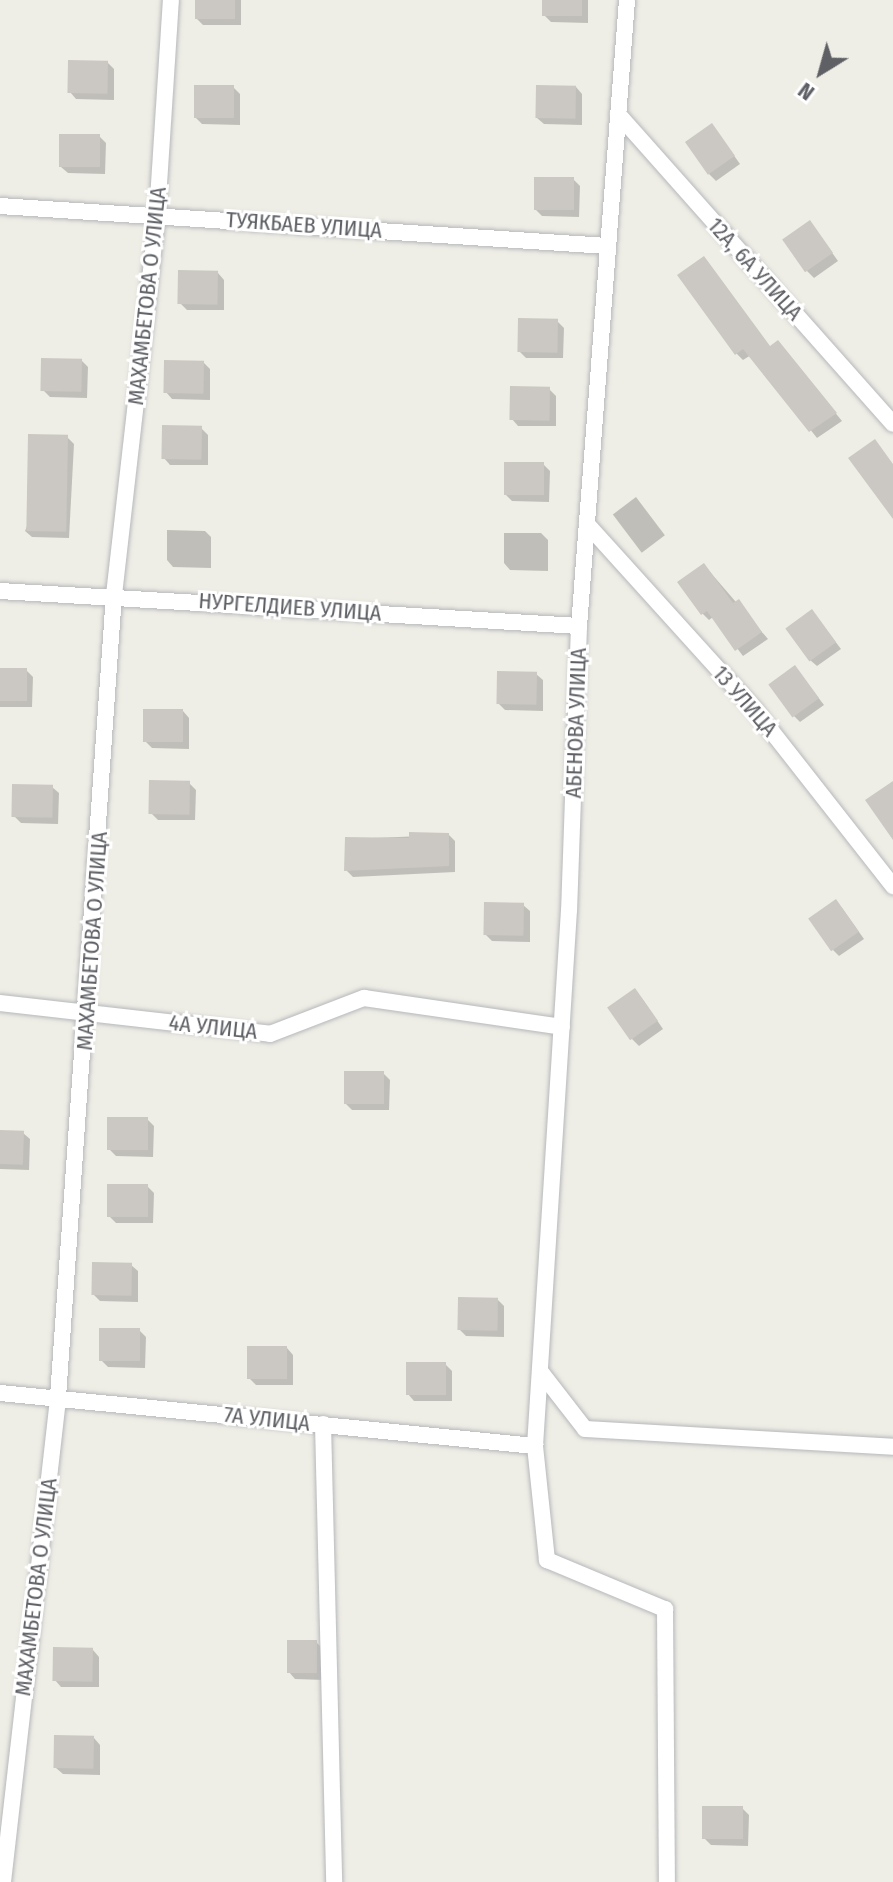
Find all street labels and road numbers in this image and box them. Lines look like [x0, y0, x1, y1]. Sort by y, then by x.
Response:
street label: МАХАМБЕТОВА О УЛИЦА [122, 186, 172, 406]
street label: ТУЯКБАЕВ УЛИЦА [225, 206, 383, 244]
street label: 12А, 6А УЛИЦА [702, 212, 808, 326]
street label: НУРГЕЛДИЕВ УЛИЦА [198, 587, 382, 627]
street label: АБЕНОВА УЛИЦА [560, 647, 592, 799]
street label: 13 УЛИЦА [707, 660, 783, 742]
street label: МАХАМБЕТОВА О УЛИЦА [71, 831, 113, 1051]
street label: 4А УЛИЦА [167, 1009, 259, 1045]
street label: 7А УЛИЦА [223, 1401, 311, 1437]
street label: МАХАМБЕТОВА О УЛИЦА [10, 1477, 62, 1697]

